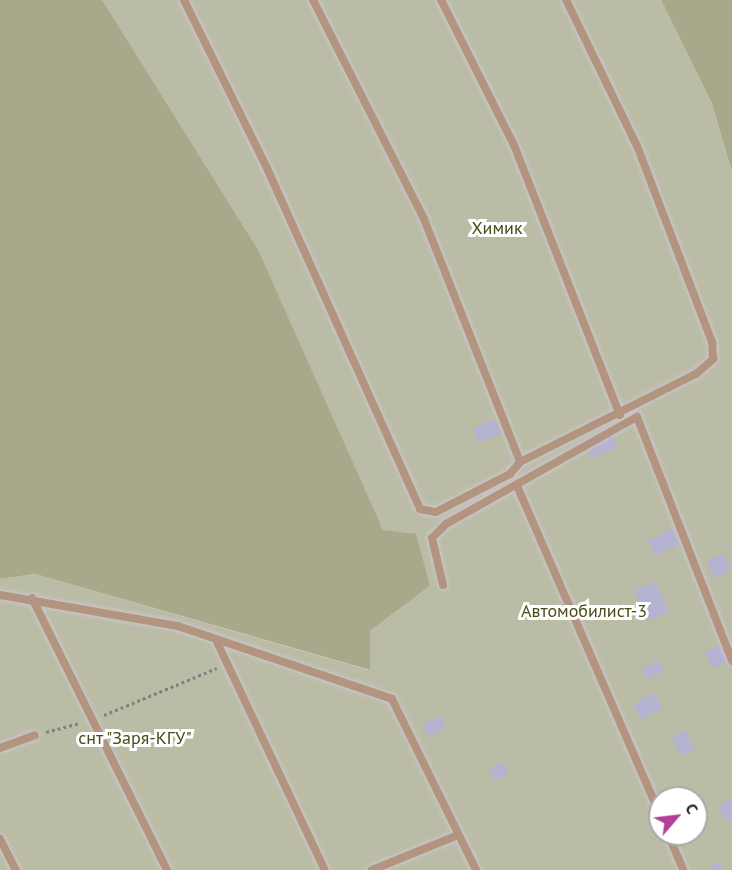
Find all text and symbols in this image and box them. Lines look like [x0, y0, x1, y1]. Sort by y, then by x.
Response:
park label: Химик [472, 217, 522, 239]
park label: Автомобилист-3 [521, 600, 647, 622]
park label: снт "Заря-КГУ" [77, 727, 193, 749]
north arrow [648, 786, 708, 846]
text: С [681, 800, 703, 817]

